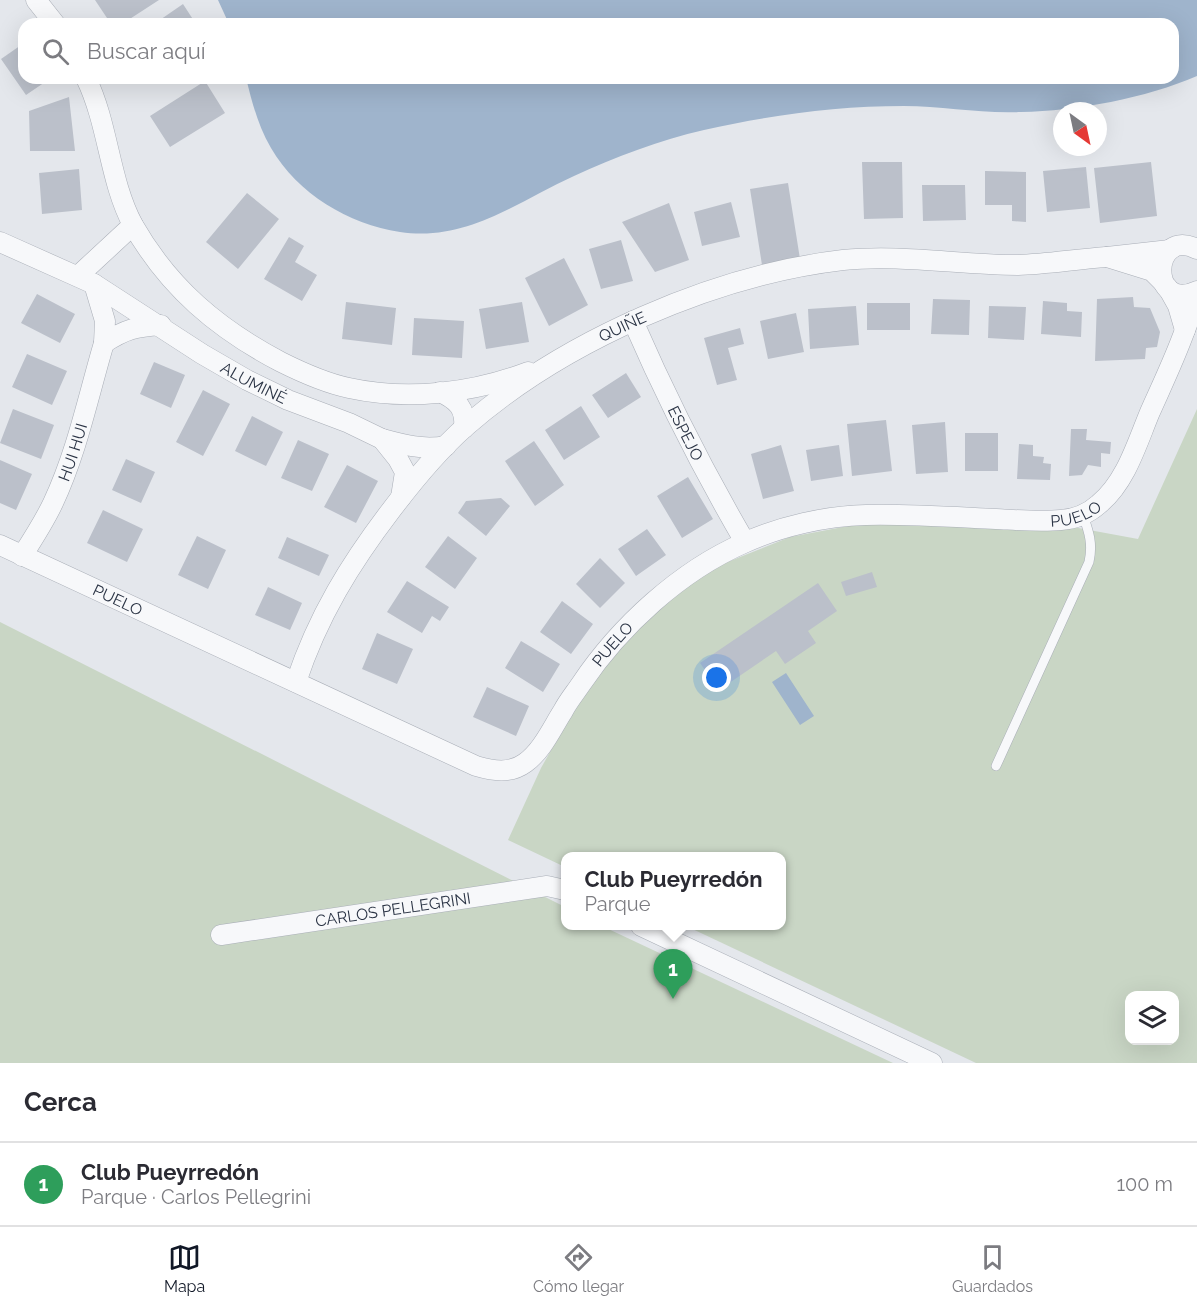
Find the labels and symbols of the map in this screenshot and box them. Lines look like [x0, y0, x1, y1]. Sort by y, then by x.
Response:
north arrow [1053, 102, 1107, 156]
street label: QUIÑE [595, 307, 649, 346]
street label: ALUMINÉ [218, 357, 291, 408]
street label: ESPEJO [664, 403, 708, 464]
street label: HUI HUI [54, 421, 91, 484]
street label: PUELO [1050, 497, 1105, 530]
street label: PUELO [90, 580, 146, 619]
street label: PUELO [588, 618, 637, 670]
your location [702, 663, 731, 692]
street label: CARLOS PELLEGRINI [314, 888, 472, 930]
pin: 1 [654, 950, 692, 999]

